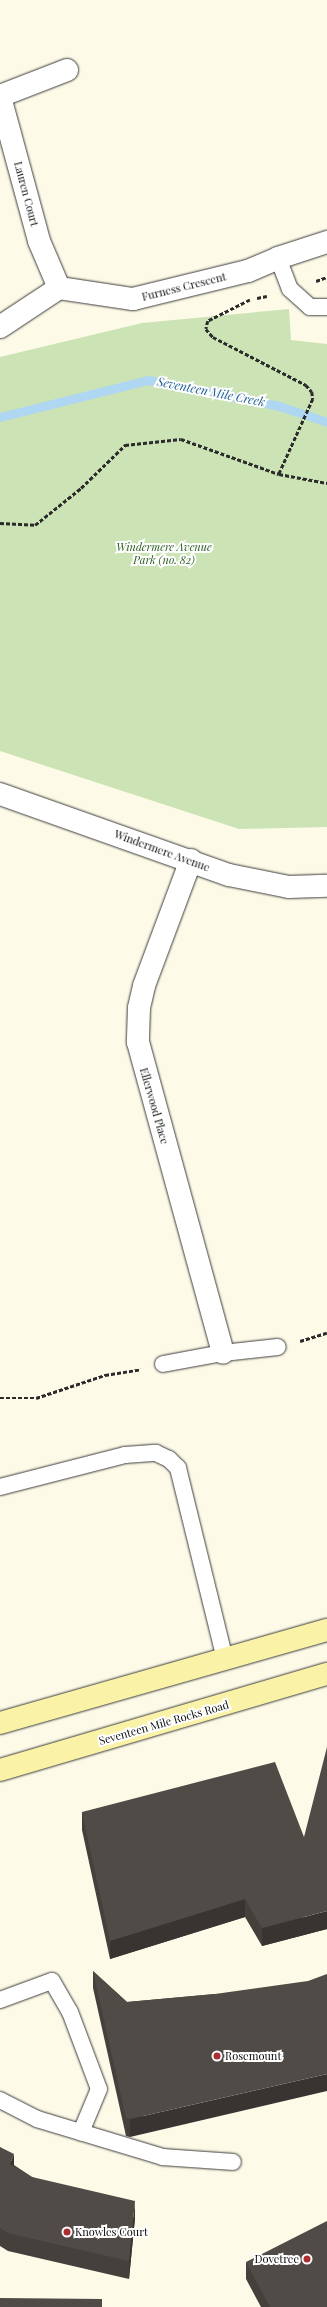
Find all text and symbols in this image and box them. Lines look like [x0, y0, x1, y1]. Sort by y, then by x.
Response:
street label: Lauren Court [11, 160, 41, 228]
street label: Furness Crescent [141, 270, 227, 304]
water label: Seventeen Mile Creek [156, 374, 266, 410]
park label: Windermere Avenue Park (no. 82) [116, 541, 212, 567]
street label: Windermere Avenue [112, 828, 212, 874]
street label: Ellerwood Place [137, 1066, 171, 1146]
street label: Seventeen Mile Rocks Road [97, 1698, 231, 1748]
place label: Rosemount [225, 2049, 281, 2063]
marker: Rosemount [212, 2051, 222, 2061]
place label: Knowles Court [75, 2225, 148, 2239]
marker: Knowles Court [62, 2227, 72, 2237]
place label: Dovetree [255, 2252, 299, 2266]
marker: Dovetree [302, 2254, 312, 2264]

